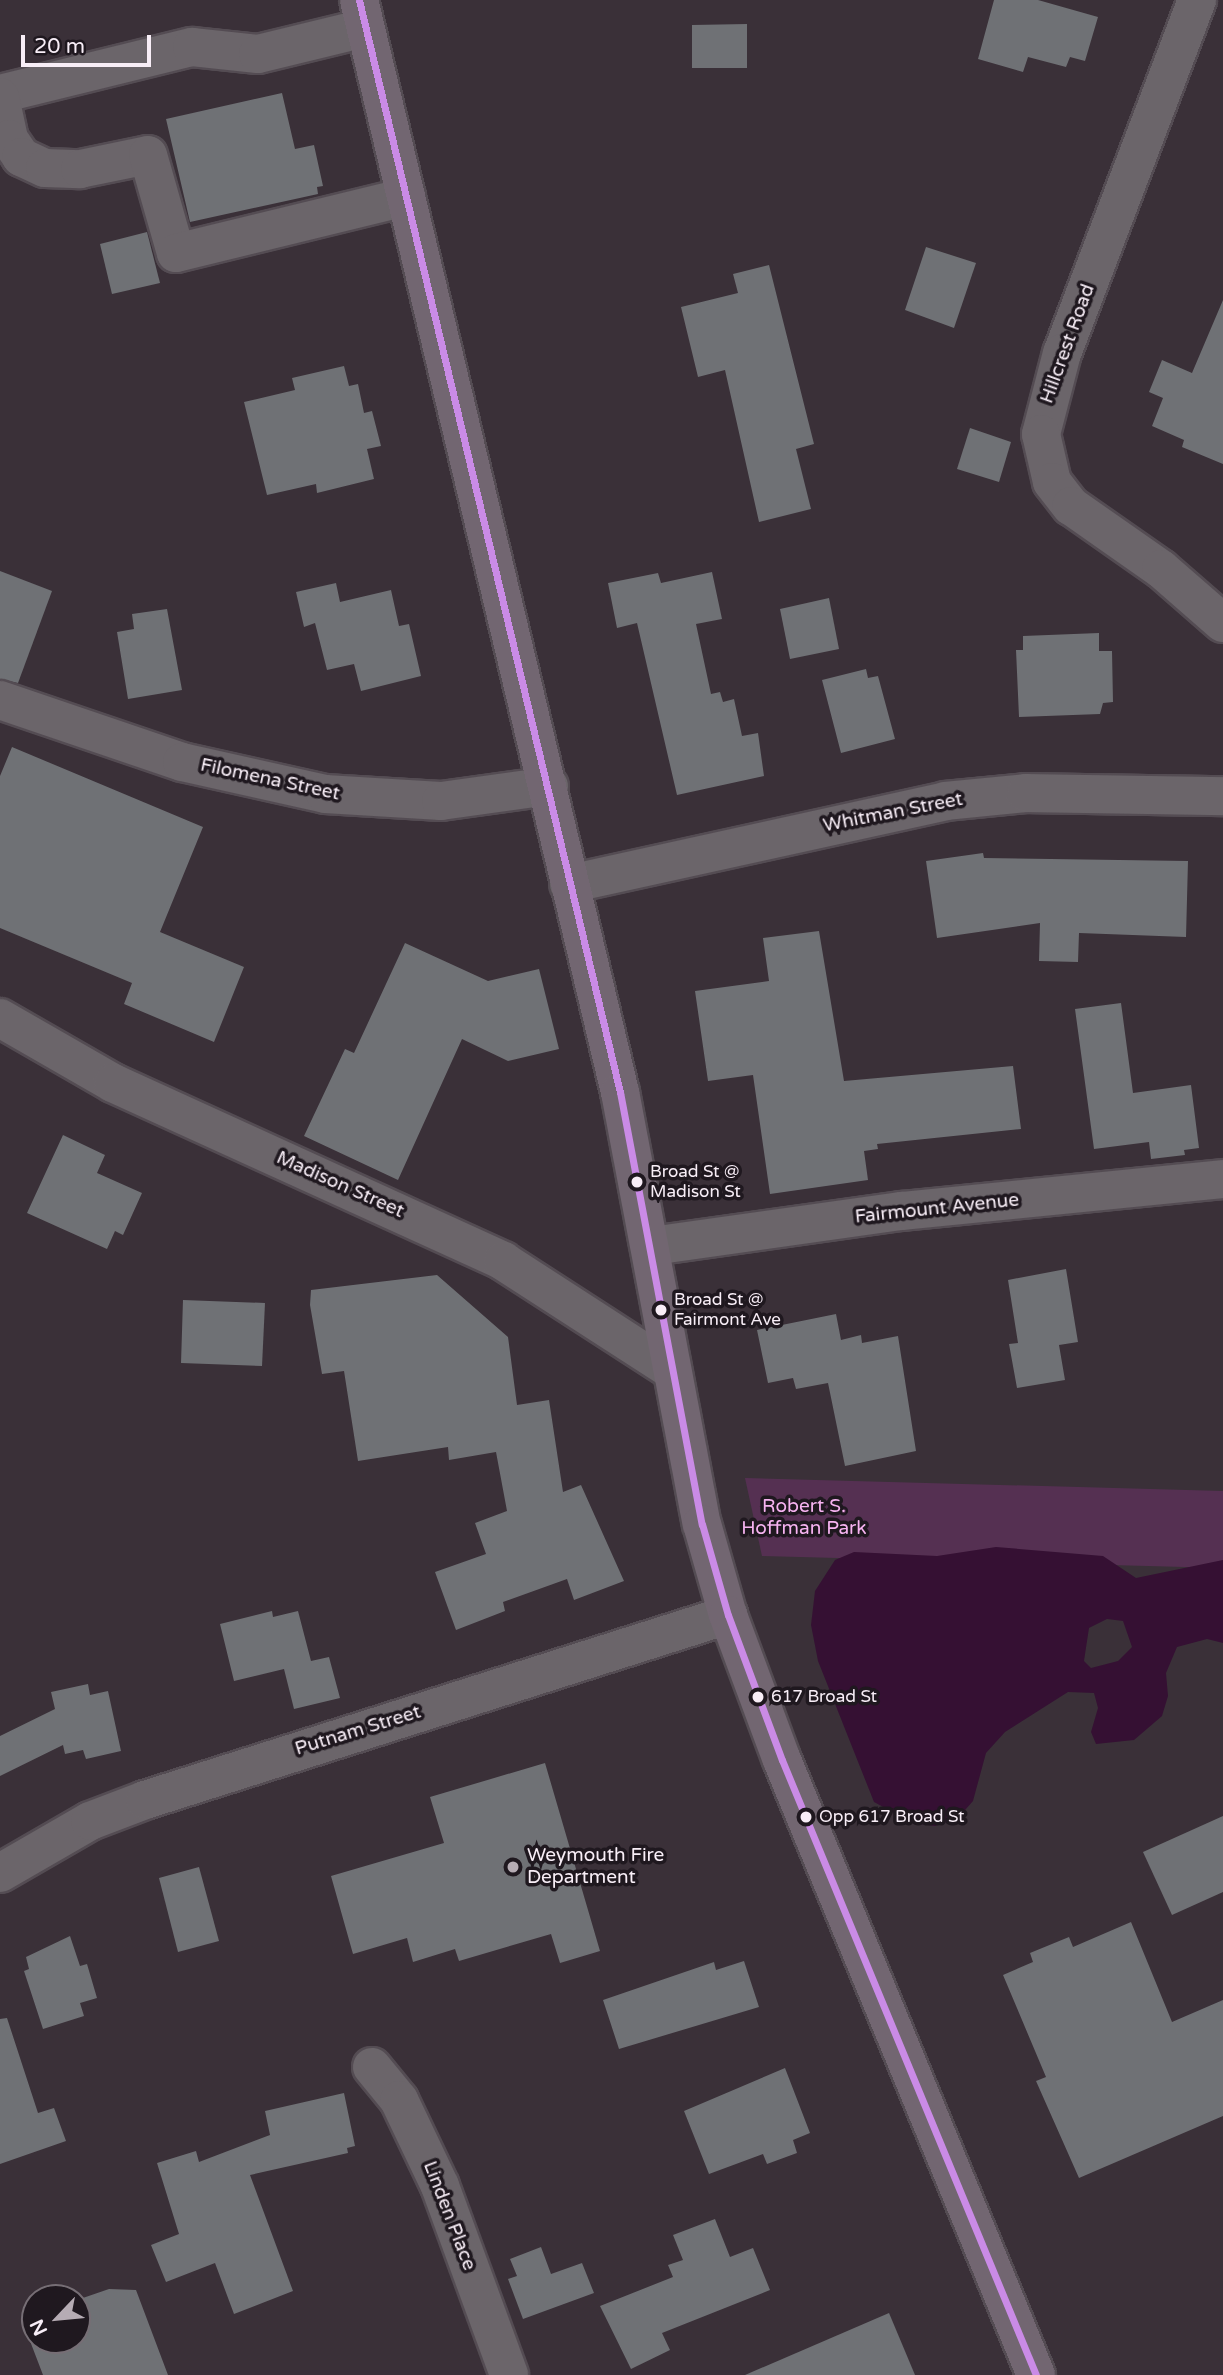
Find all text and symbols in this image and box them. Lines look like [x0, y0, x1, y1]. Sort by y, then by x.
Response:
scale bar [24, 21, 154, 65]
text: 20 m [34, 34, 85, 59]
street label: Hillcrest Road [1036, 281, 1100, 407]
street label: Filomena Street [198, 754, 342, 806]
street label: Whitman Street [821, 788, 965, 838]
street label: Madison Street [273, 1147, 407, 1223]
place label: Broad St @ Madison St [650, 1162, 741, 1202]
marker: Broad St @ Madison St [630, 1175, 644, 1189]
street label: Fairmount Avenue [854, 1189, 1020, 1229]
place label: Broad St @ Fairmont Ave [674, 1290, 781, 1330]
marker: Broad St @ Fairmont Ave [654, 1303, 668, 1317]
park label: Robert S. Hoffman Park [741, 1496, 867, 1540]
place label: 617 Broad St [771, 1687, 877, 1707]
marker: 617 Broad St [751, 1690, 765, 1704]
street label: Putnam Street [292, 1701, 424, 1761]
place label: Opp 617 Broad St [819, 1807, 965, 1827]
marker: Opp 617 Broad St [799, 1810, 813, 1824]
place label: Weymouth Fire Department [527, 1845, 664, 1889]
marker: Weymouth Fire Department [505, 1859, 521, 1875]
street label: Linden Place [418, 2158, 480, 2274]
north arrow [21, 2284, 91, 2354]
text: N [26, 2316, 52, 2339]

